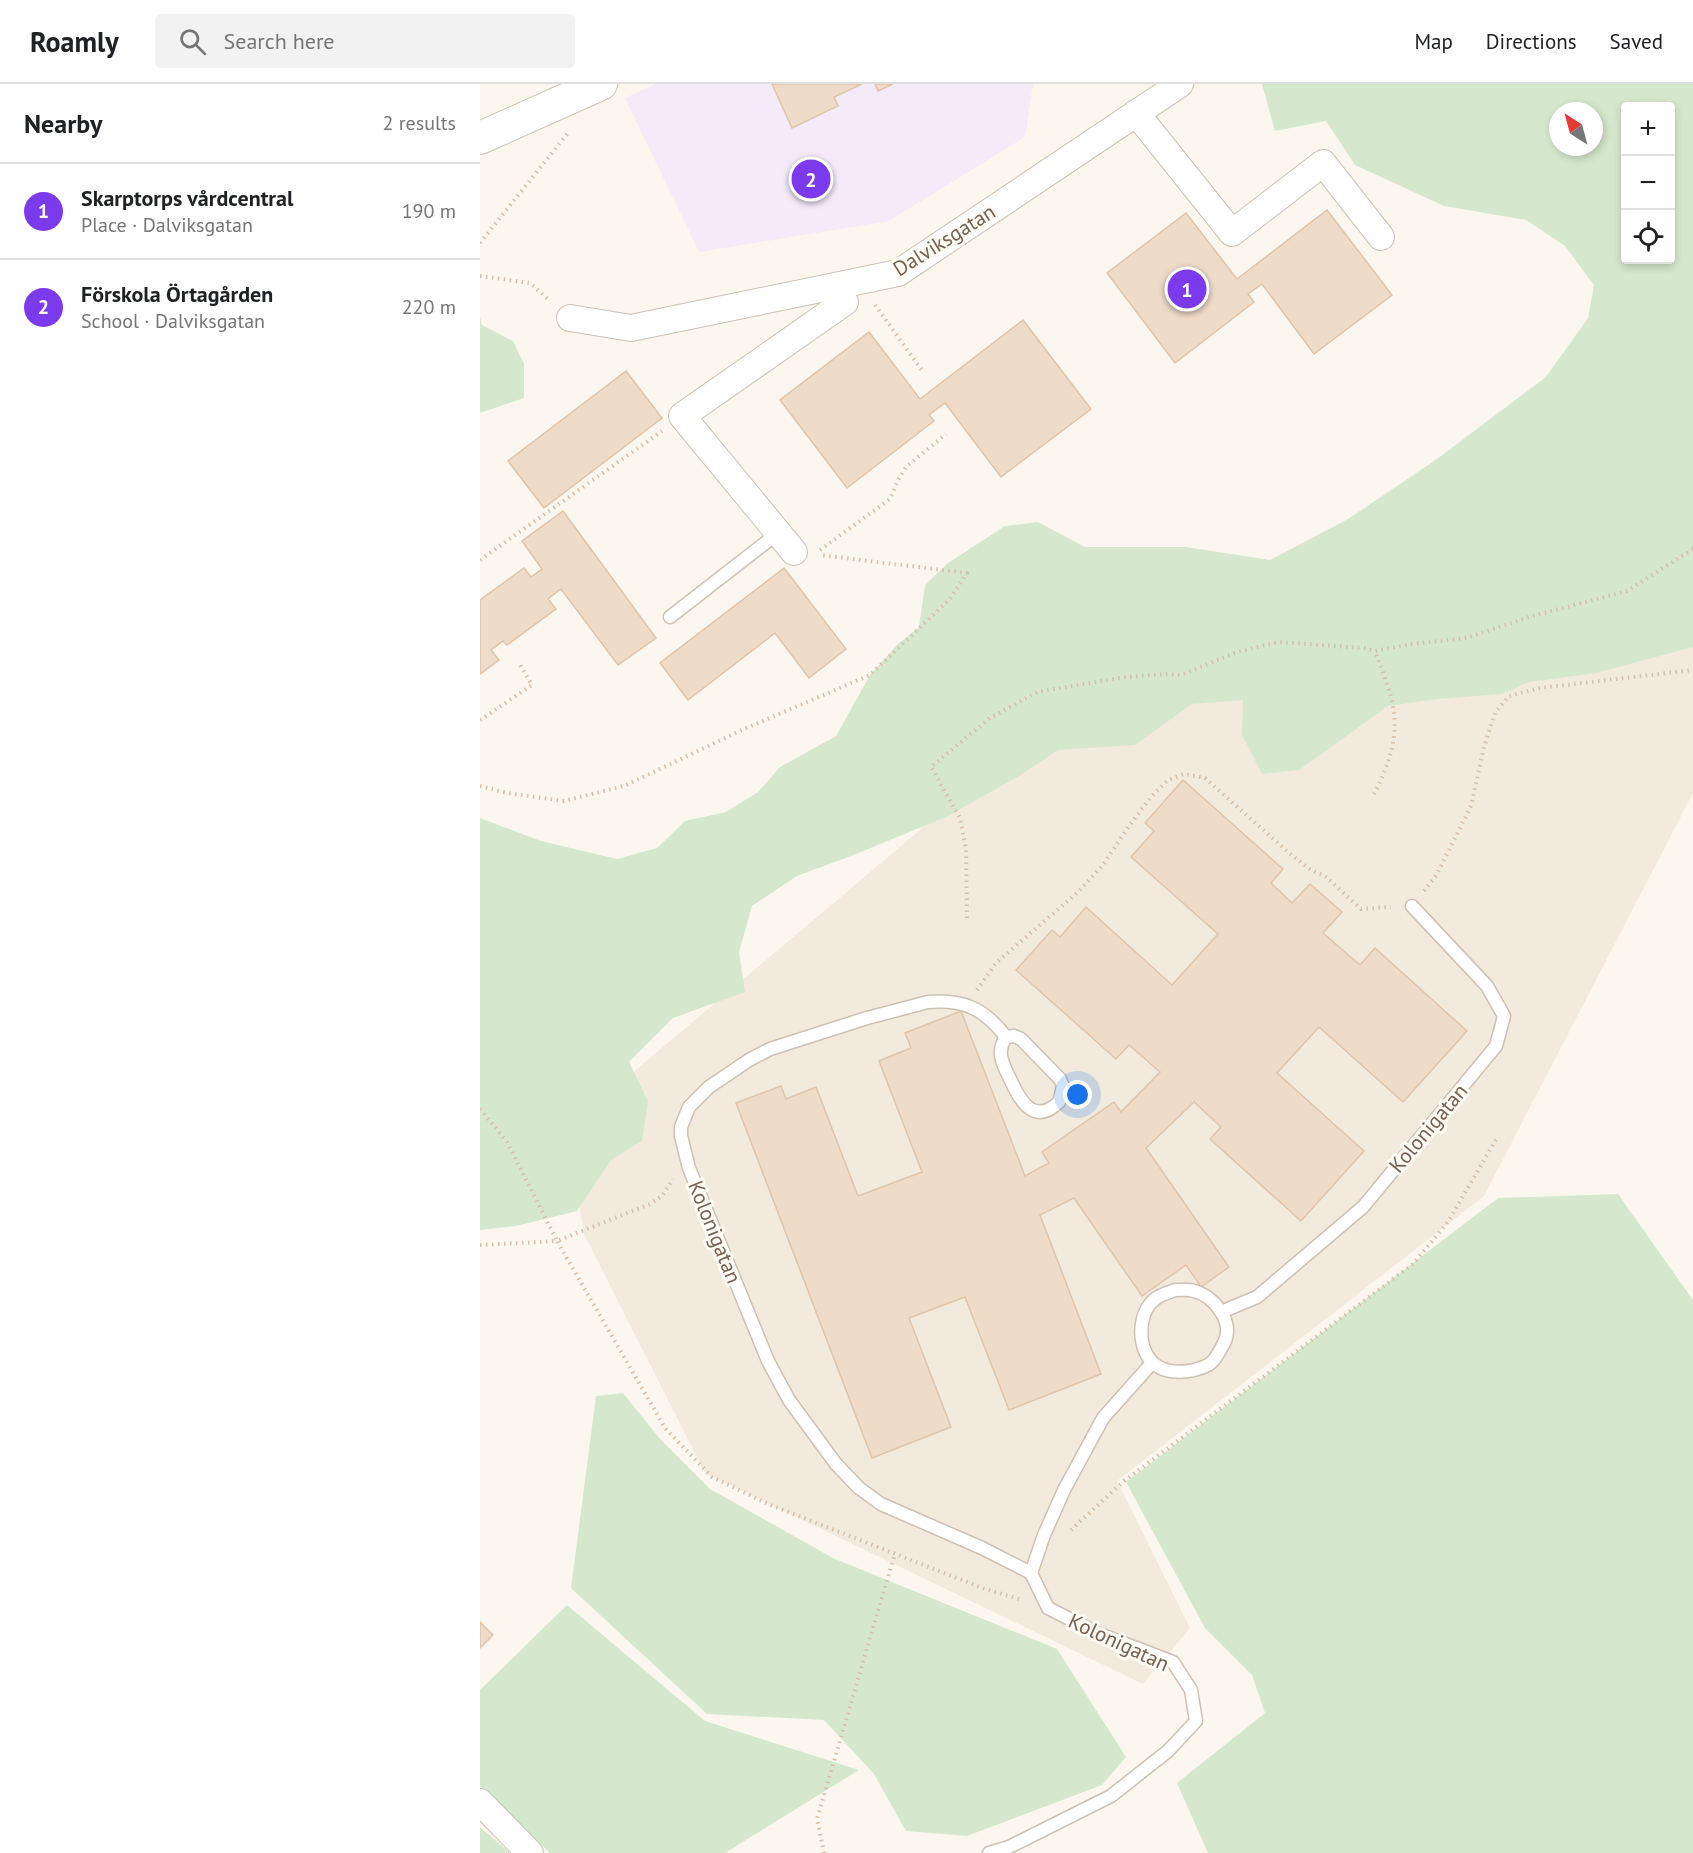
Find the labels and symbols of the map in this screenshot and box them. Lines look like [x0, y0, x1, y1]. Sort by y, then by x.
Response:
north arrow [1549, 102, 1603, 156]
pin: 2 [792, 156, 830, 202]
street label: Dalviksgatan [888, 198, 1000, 282]
pin: 1 [1168, 266, 1206, 312]
street label: Kolonigatan [1383, 1078, 1473, 1178]
your location [1063, 1080, 1092, 1109]
street label: Kolonigatan [682, 1177, 748, 1287]
street label: Kolonigatan [1064, 1607, 1174, 1677]

